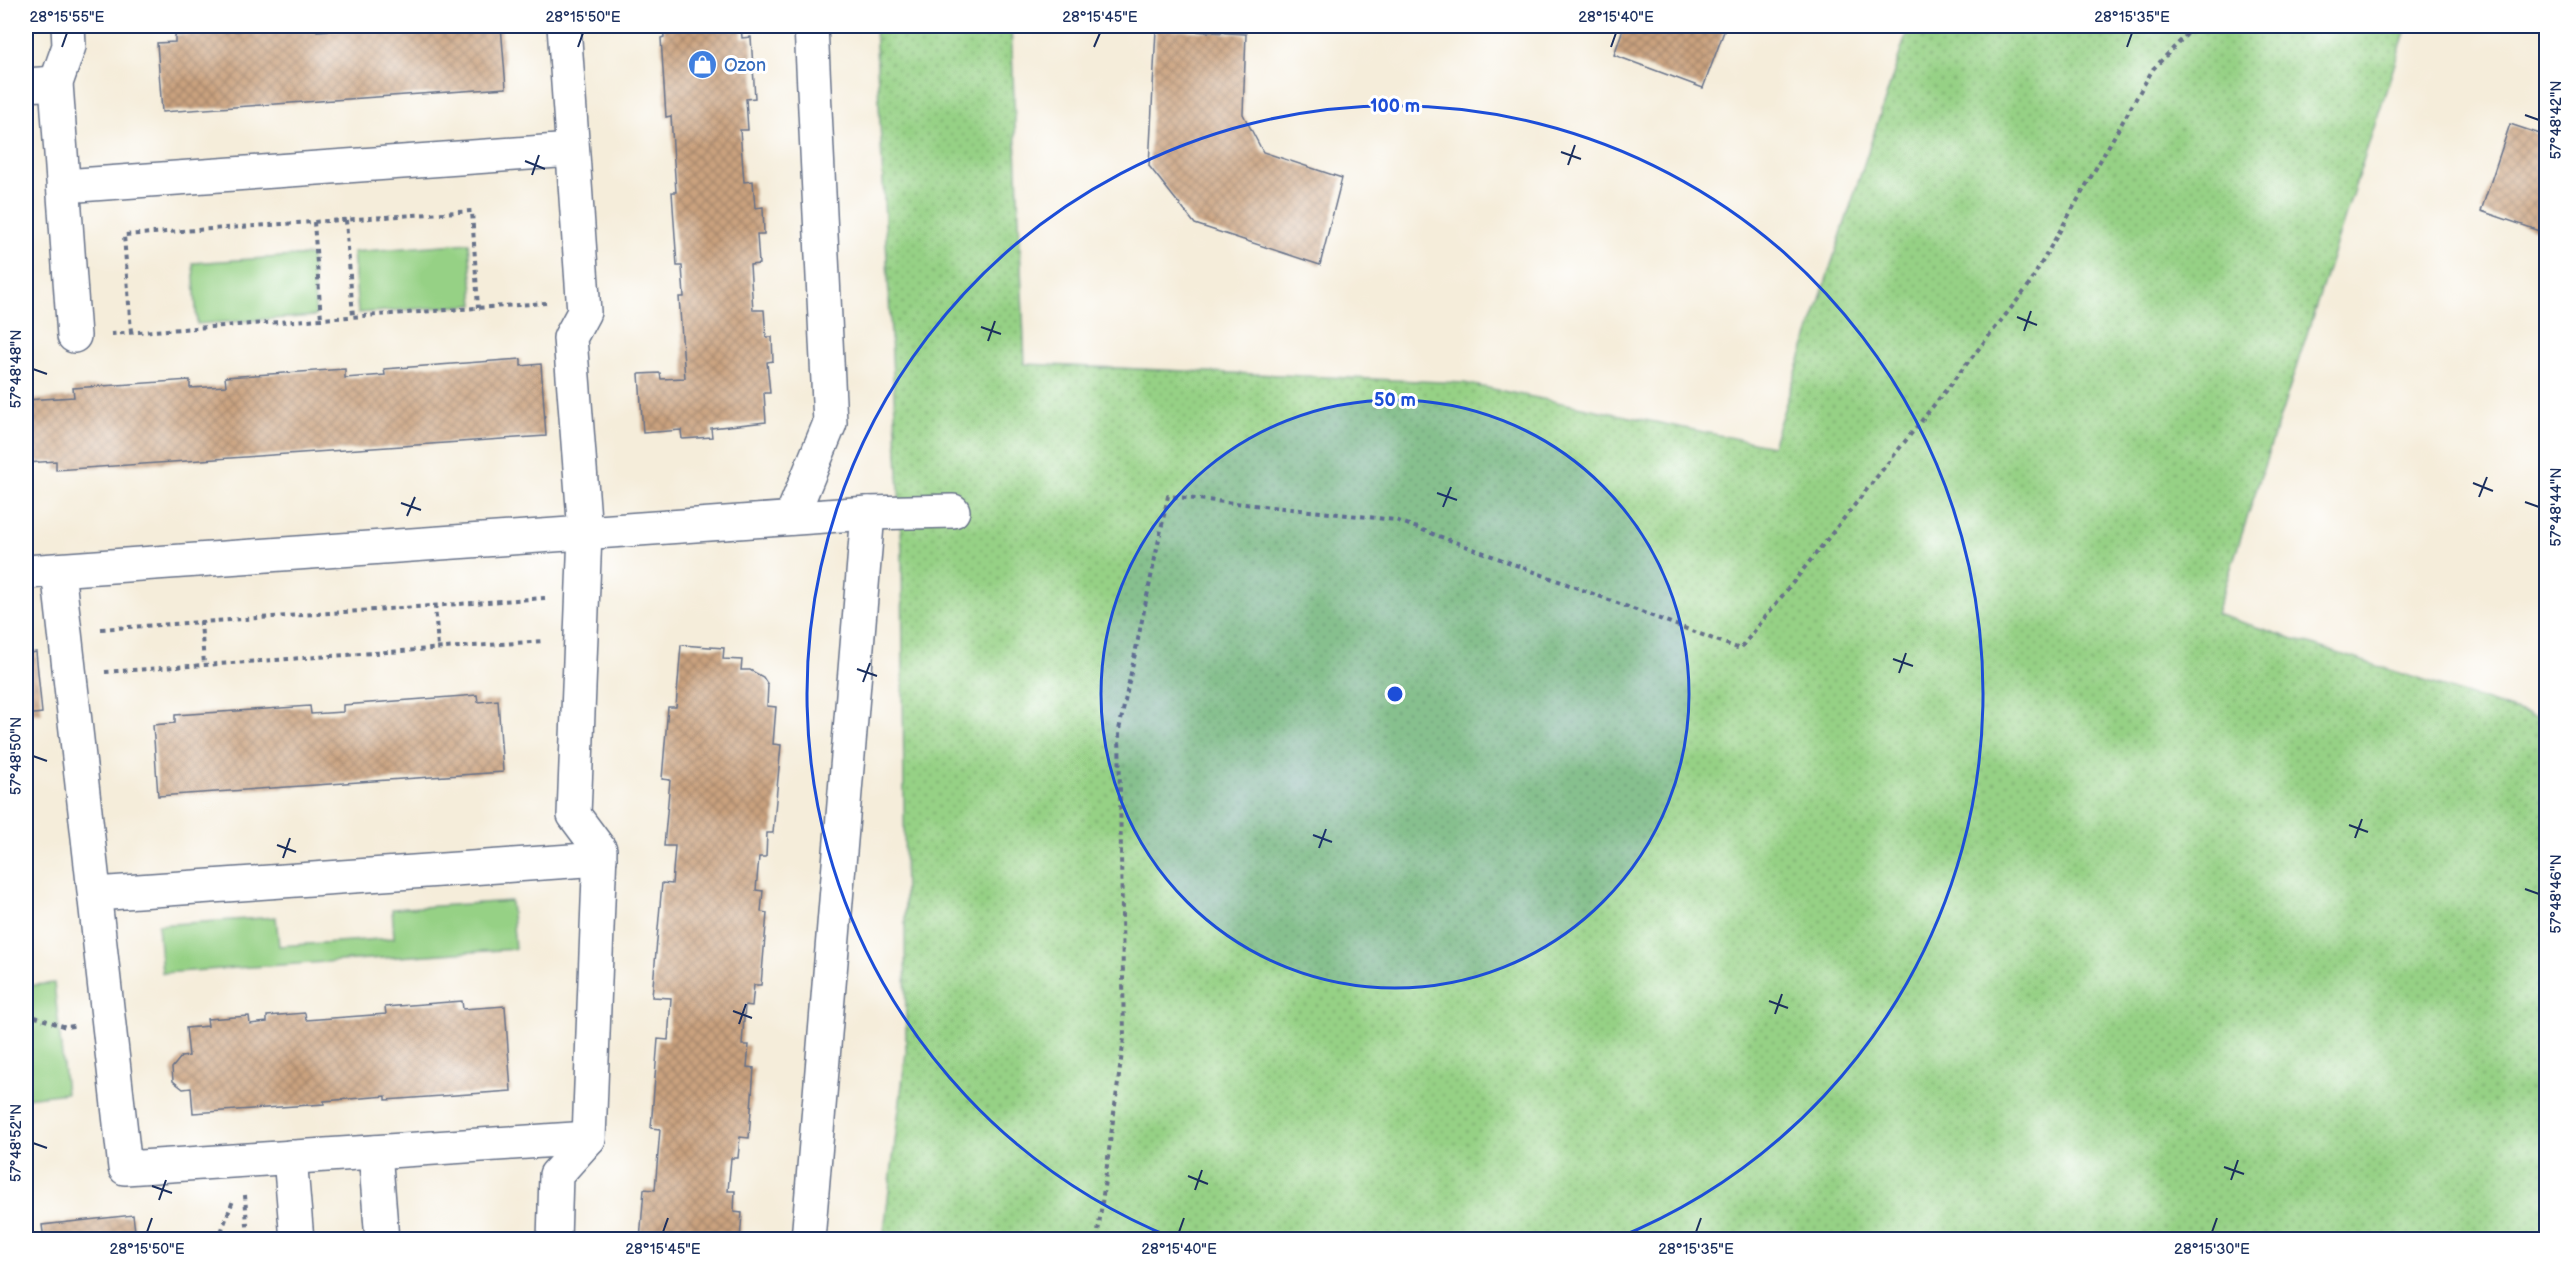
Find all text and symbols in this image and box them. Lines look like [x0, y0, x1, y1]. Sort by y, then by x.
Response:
text: 28°15'55"E [30, 8, 105, 27]
text: 28°15'50"E [545, 8, 621, 27]
text: 28°15'45"E [1062, 8, 1138, 27]
text: 28°15'40"E [1578, 8, 1654, 27]
text: 28°15'35"E [2094, 8, 2170, 27]
shop icon: Ozon [687, 49, 719, 81]
place label: Ozon [724, 55, 766, 76]
text: 57°48'42"N [2547, 80, 2566, 160]
text: 100 m [1370, 96, 1420, 117]
text: 57°48'48"N [7, 330, 26, 408]
text: 50 m [1374, 390, 1416, 411]
text: 57°48'44"N [2547, 467, 2566, 547]
centre of rings [1385, 684, 1405, 704]
text: 57°48'50"N [7, 717, 26, 795]
text: 57°48'46"N [2547, 854, 2566, 934]
text: 57°48'52"N [7, 1104, 26, 1182]
text: 28°15'50"E [109, 1240, 185, 1259]
text: 28°15'45"E [625, 1240, 701, 1259]
text: 28°15'40"E [1141, 1240, 1217, 1259]
text: 28°15'35"E [1658, 1240, 1734, 1259]
text: 28°15'30"E [2174, 1240, 2250, 1259]

